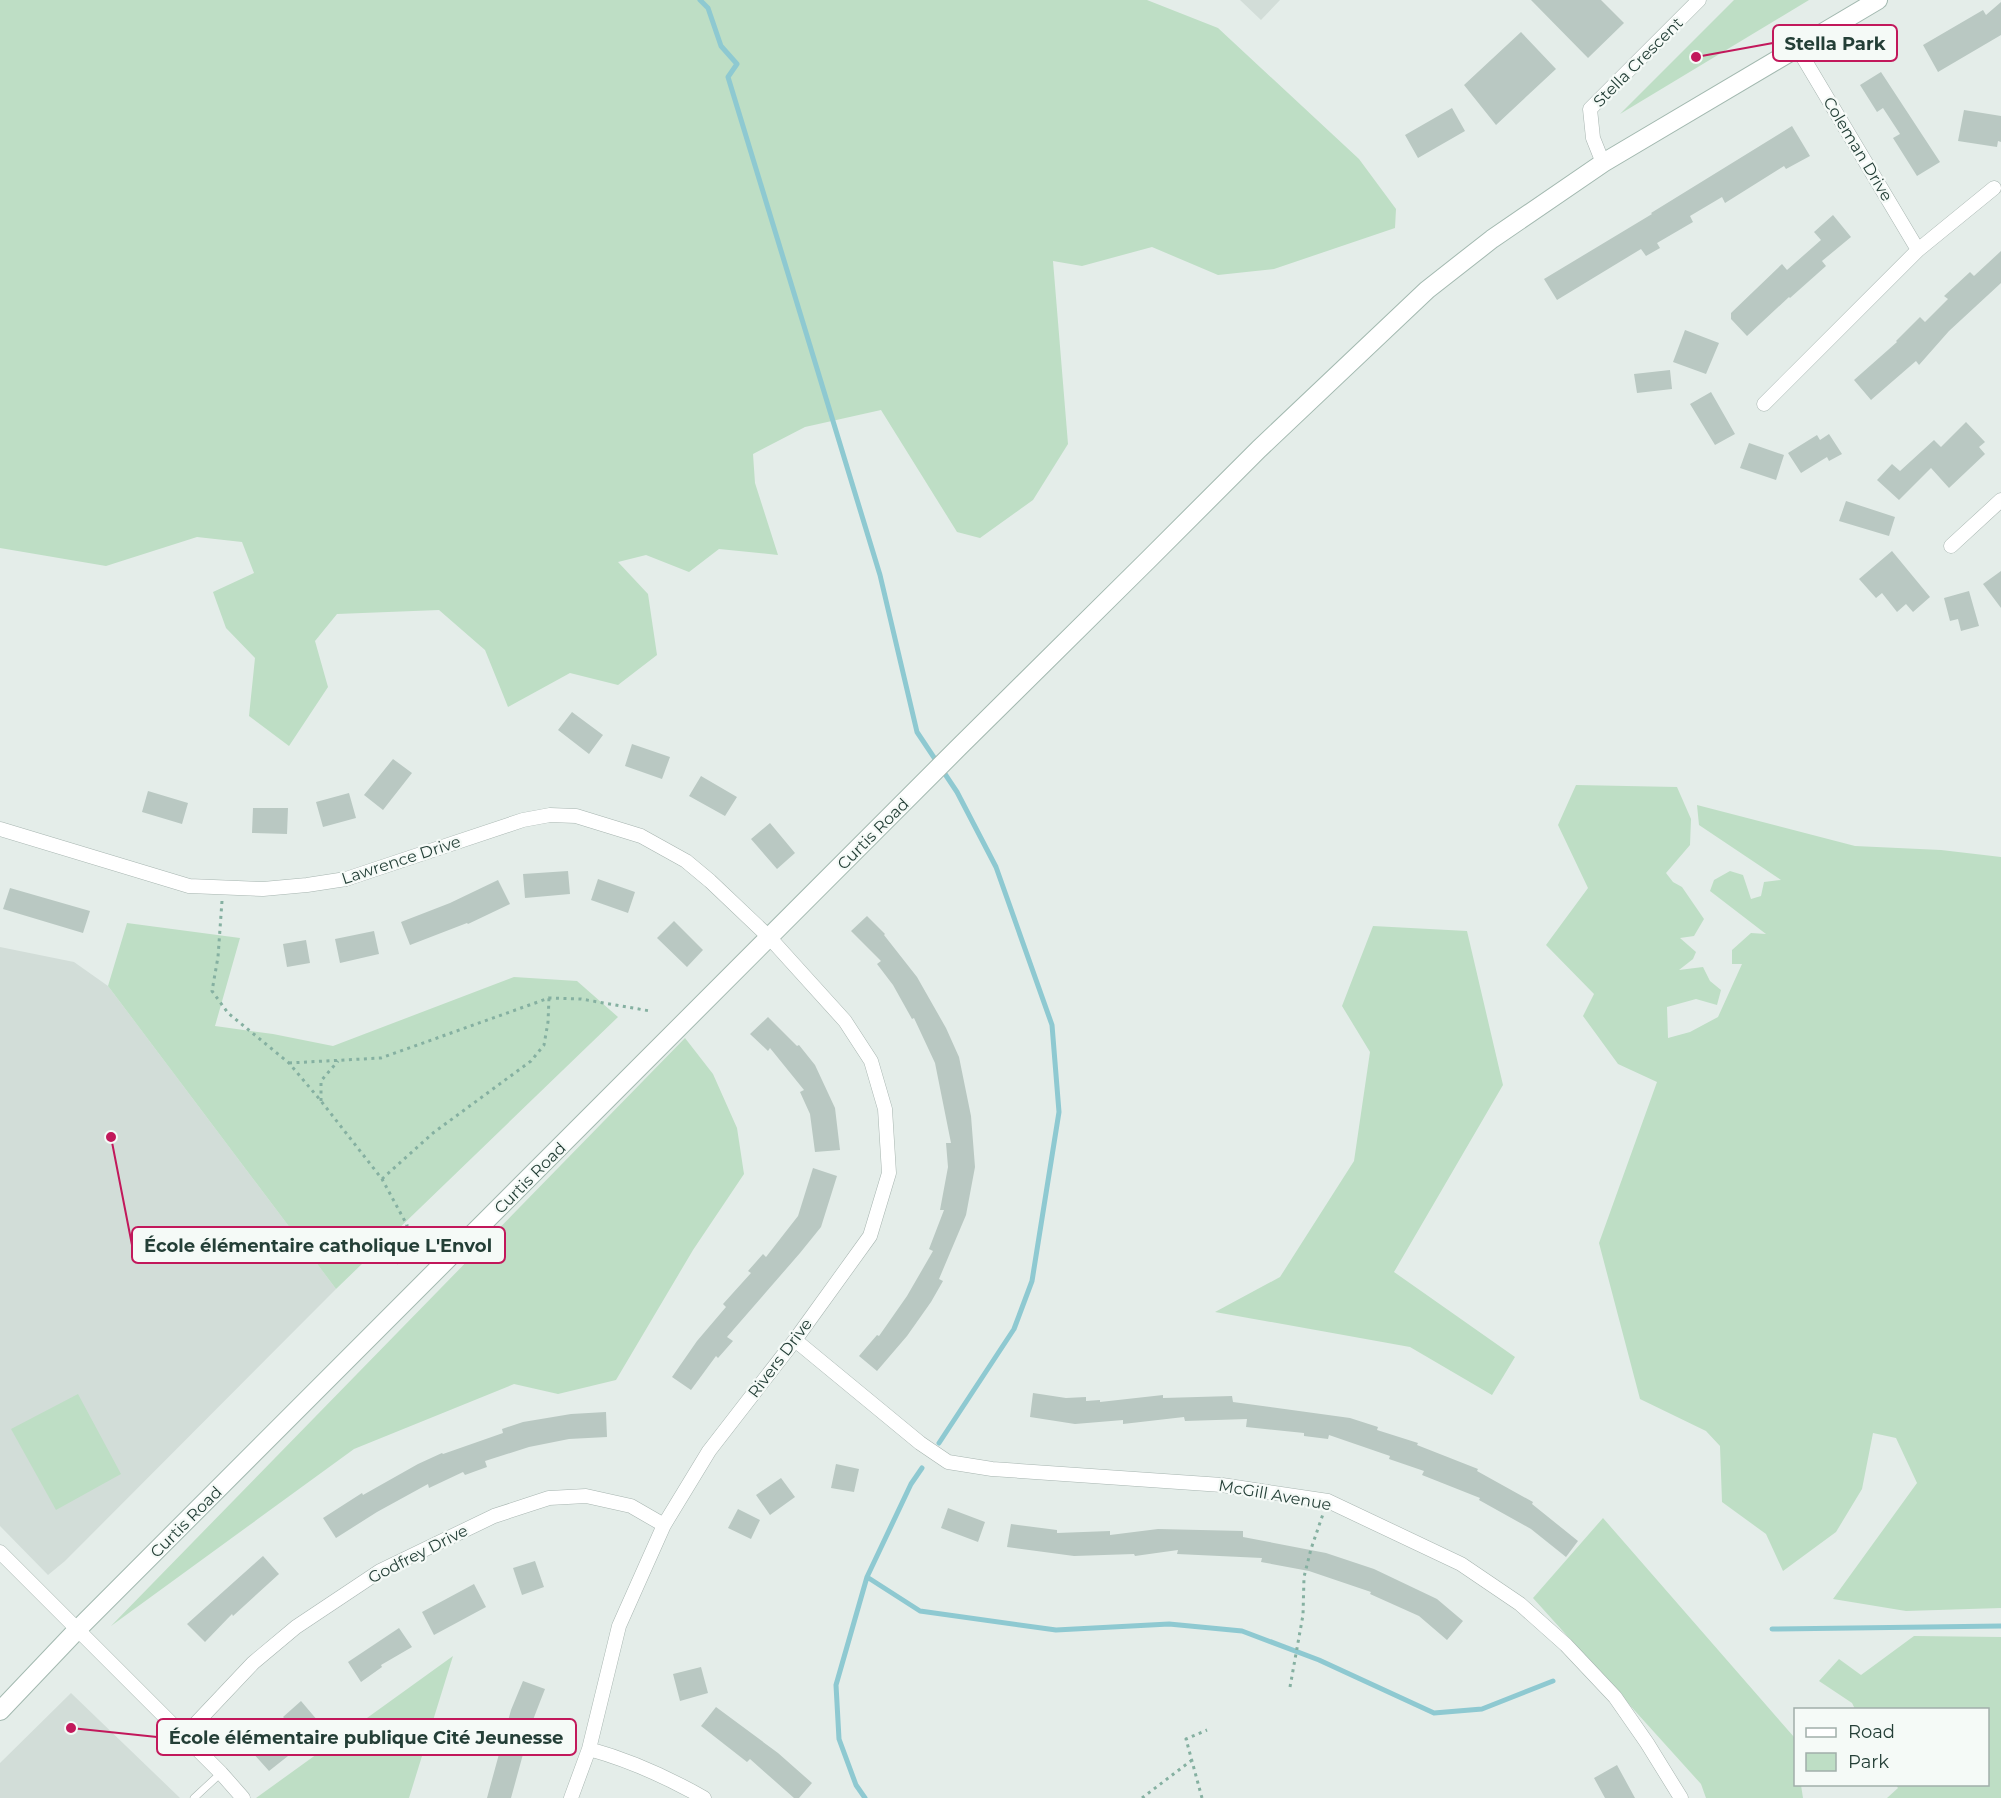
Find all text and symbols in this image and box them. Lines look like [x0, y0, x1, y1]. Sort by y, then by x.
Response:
street label: Stella Crescent [1589, 13, 1687, 111]
callout: Stella Park [1773, 25, 1897, 61]
text: Stella Park [1785, 33, 1886, 55]
street label: Coleman Drive [1819, 93, 1897, 205]
street label: Curtis Road [833, 794, 913, 874]
street label: Lawrence Drive [339, 832, 463, 888]
street label: Curtis Road [490, 1138, 570, 1218]
callout: École élémentaire catholique L'Envol [132, 1227, 505, 1263]
text: École élémentaire catholique L'Envol [144, 1235, 492, 1257]
street label: Rivers Drive [744, 1315, 816, 1401]
street label: McGill Avenue [1217, 1476, 1333, 1514]
street label: Curtis Road [146, 1482, 226, 1562]
street label: Godfrey Drive [365, 1521, 471, 1587]
legend [1794, 1708, 1989, 1786]
callout: École élémentaire publique Cité Jeunesse [157, 1719, 576, 1755]
text: Road [1848, 1721, 1895, 1743]
text: École élémentaire publique Cité Jeunesse [169, 1727, 563, 1749]
text: Park [1848, 1751, 1889, 1773]

